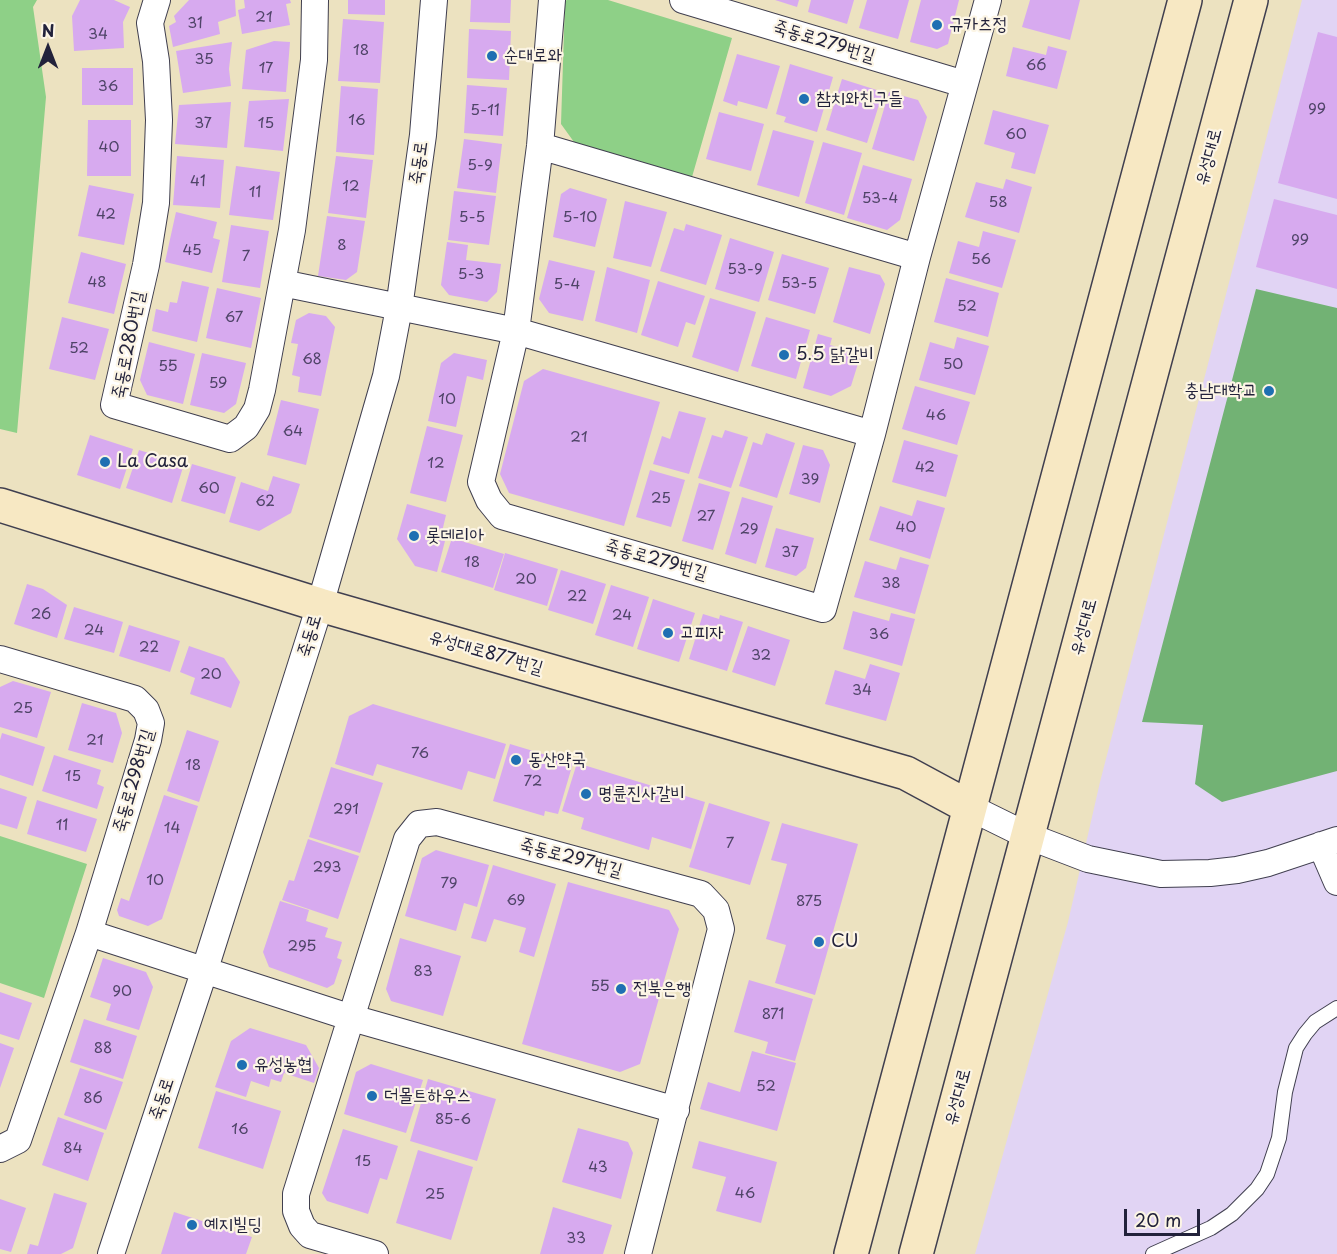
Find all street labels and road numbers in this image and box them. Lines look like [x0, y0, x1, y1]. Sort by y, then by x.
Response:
street label: 죽동로279번길 [771, 16, 877, 68]
street label: 유성대로 [1191, 126, 1227, 188]
street label: 죽동로 [405, 140, 433, 186]
street label: 죽동로280번길 [108, 289, 150, 401]
street label: 죽동로279번길 [603, 535, 709, 585]
street label: 유성대로 [1066, 596, 1102, 658]
street label: 죽동로 [293, 612, 327, 660]
street label: 유성대로877번길 [426, 626, 546, 680]
street label: 죽동로298번길 [109, 727, 159, 835]
street label: 죽동로297번길 [517, 834, 625, 882]
street label: 유성대로 [940, 1066, 976, 1128]
street label: 죽동로 [145, 1075, 179, 1123]

